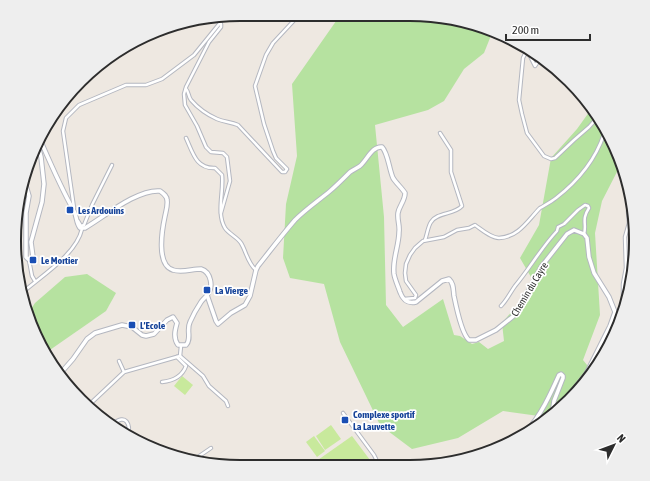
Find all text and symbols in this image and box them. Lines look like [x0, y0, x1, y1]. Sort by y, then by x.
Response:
scale bar [506, 16, 590, 42]
text: 200 m [512, 23, 539, 37]
marker: Les Ardouins [65, 205, 75, 215]
place label: Les Ardouins [78, 205, 125, 216]
marker: Le Mortier [28, 255, 38, 265]
place label: Le Mortier [41, 255, 79, 266]
street label: Chemin du Cayre [509, 260, 550, 318]
marker: La Vierge [202, 285, 212, 295]
place label: La Vierge [215, 285, 248, 296]
marker: L’Ecole [127, 320, 137, 330]
place label: L’Ecole [140, 320, 166, 331]
place label: Complexe sportif La Lauvette [353, 409, 415, 432]
marker: Complexe sportif La Lauvette [340, 415, 350, 425]
north arrow [594, 425, 634, 465]
text: N [615, 432, 628, 445]

